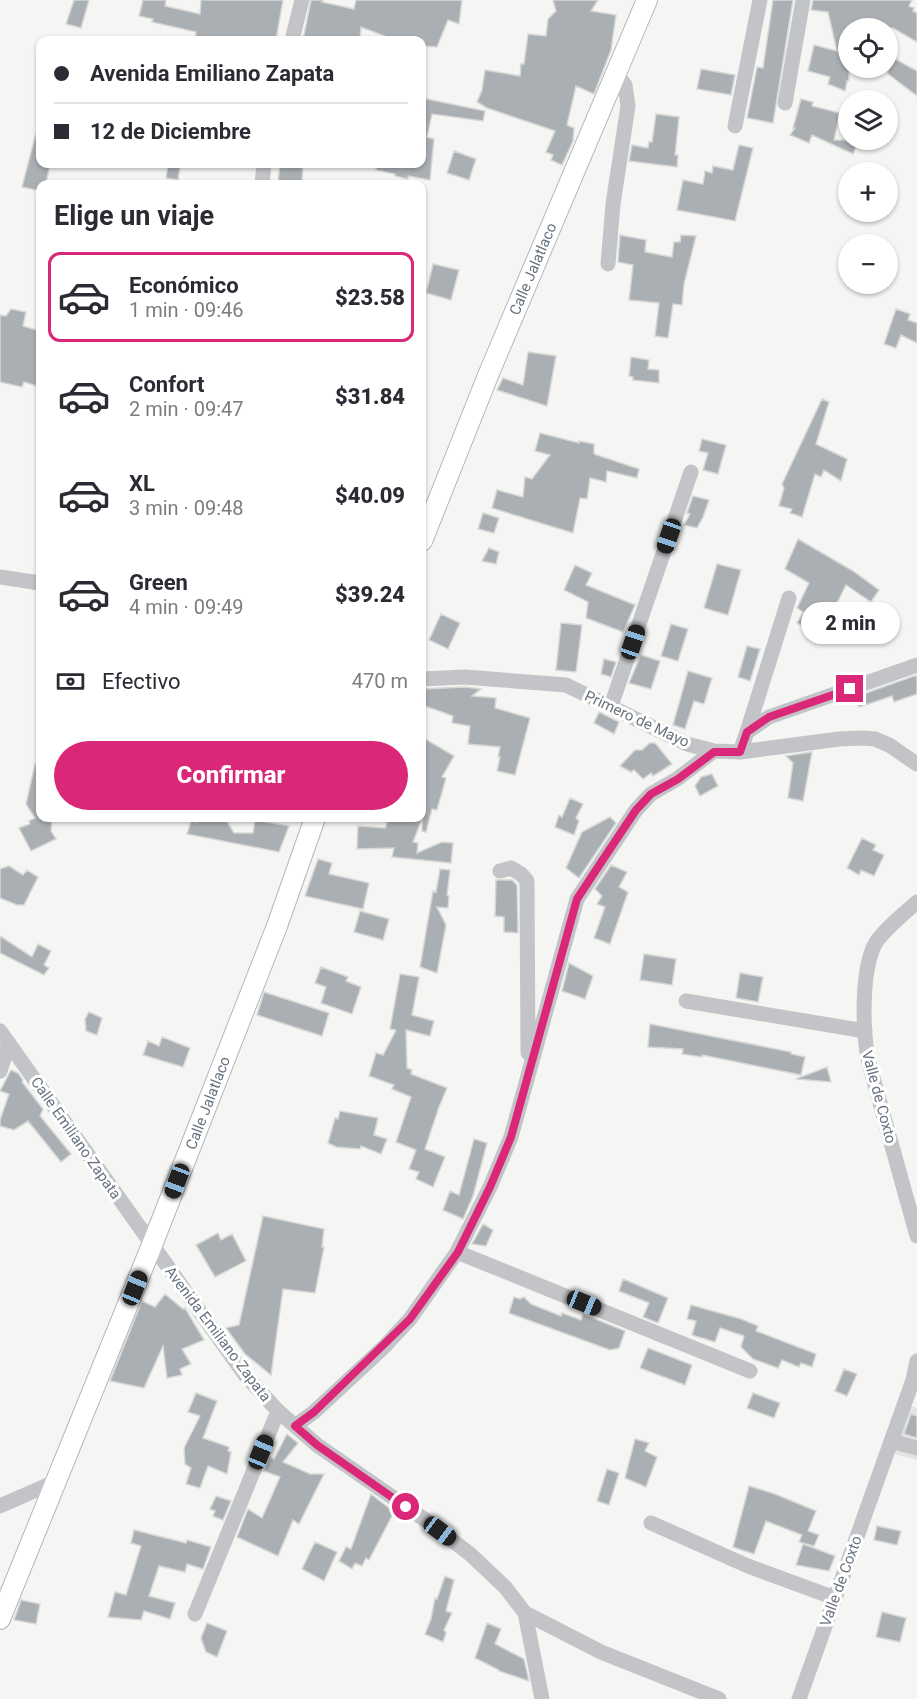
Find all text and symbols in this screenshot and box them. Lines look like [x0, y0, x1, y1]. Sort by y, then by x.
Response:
map controls [838, 18, 898, 294]
button: locate [838, 18, 898, 78]
text: Avenida Emiliano Zapata [90, 61, 334, 86]
button: layers [838, 90, 898, 150]
text: 12 de Diciembre [90, 119, 251, 144]
button: + [838, 162, 898, 222]
text: Elige un viaje [54, 200, 214, 232]
street label: Calle Jalatlaco [506, 220, 560, 318]
button: − [838, 234, 898, 294]
icon: car [57, 270, 111, 324]
text: Económico [129, 273, 239, 298]
text: $23.58 [335, 285, 405, 310]
text: 1 min · 09:46 [129, 298, 244, 322]
icon: car [57, 369, 111, 423]
text: Confort [129, 372, 204, 397]
text: $31.84 [335, 384, 405, 409]
text: 2 min · 09:47 [129, 397, 244, 421]
icon: car [57, 468, 111, 522]
text: XL [129, 471, 155, 496]
text: $40.09 [335, 483, 405, 508]
text: 3 min · 09:48 [129, 496, 244, 520]
car [655, 516, 683, 556]
icon: car [57, 567, 111, 621]
text: Green [129, 570, 188, 595]
text: $39.24 [335, 582, 405, 607]
text: 4 min · 09:49 [129, 595, 244, 619]
callout: 2 min [800, 602, 900, 644]
text: 2 min [825, 611, 876, 635]
car [619, 622, 647, 662]
icon: cash [54, 665, 87, 698]
text: Efectivo [102, 669, 180, 694]
text: 470 m [352, 669, 408, 693]
route end [836, 675, 863, 702]
street label: Primero de Mayo [582, 687, 692, 751]
button: Confirmar [54, 741, 408, 810]
street label: Valle de Coxto [858, 1049, 900, 1145]
street label: Calle Jalatlaco [182, 1054, 234, 1152]
street label: Calle Emiliano Zapata [27, 1073, 125, 1203]
car [162, 1161, 192, 1201]
street label: Avenida Emiliano Zapata [161, 1263, 275, 1405]
car [120, 1268, 150, 1308]
car [564, 1288, 604, 1318]
car [246, 1432, 276, 1472]
route start [392, 1493, 419, 1520]
car [420, 1513, 460, 1549]
street label: Valle de Coxto [816, 1533, 866, 1629]

